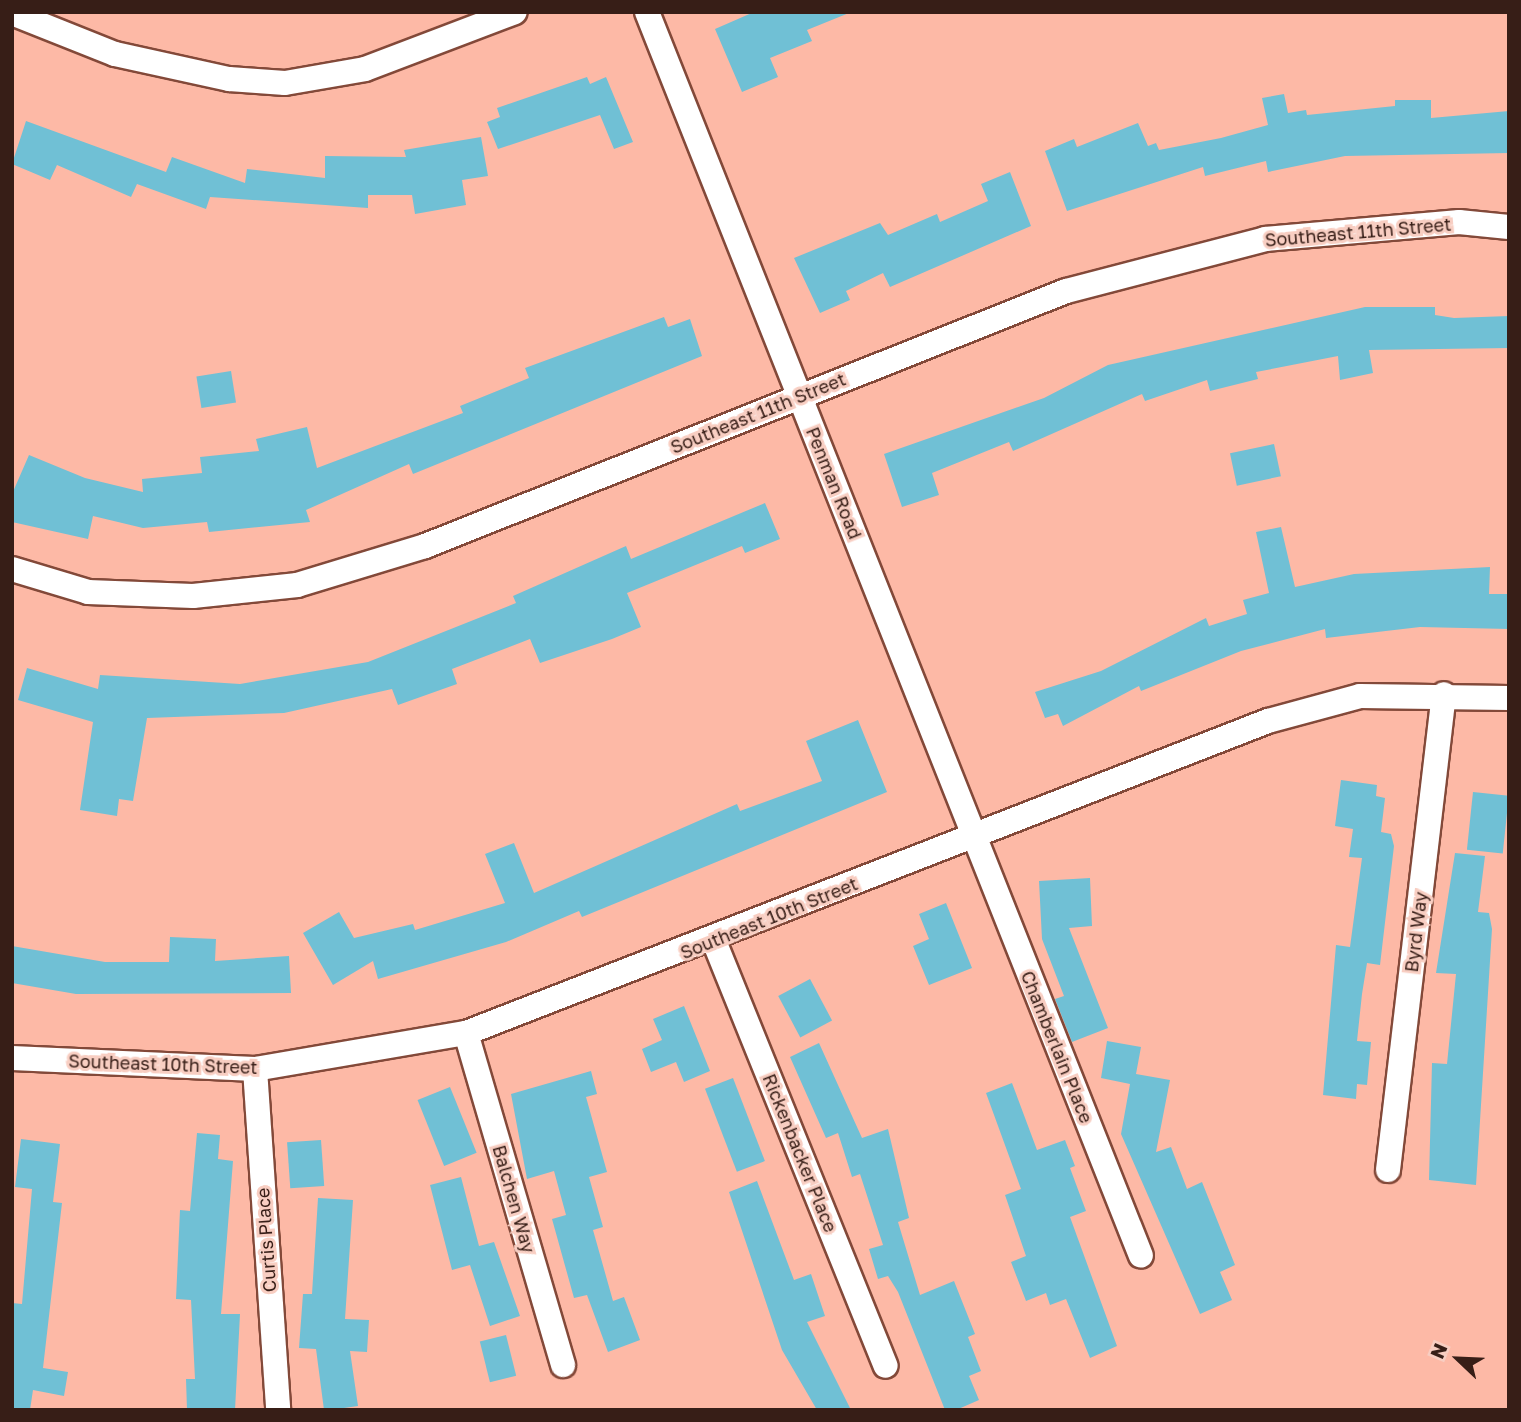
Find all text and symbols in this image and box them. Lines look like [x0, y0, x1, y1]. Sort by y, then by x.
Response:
street label: Southeast 11th Street [1264, 213, 1452, 251]
street label: Southeast 11th Street [667, 368, 849, 458]
street label: Penman Road [802, 424, 866, 542]
street label: Southeast 10th Street [677, 873, 861, 963]
street label: Byrd Way [1400, 891, 1432, 973]
street label: Chamberlain Place [1017, 968, 1097, 1126]
street label: Southeast 10th Street [68, 1050, 258, 1078]
street label: Rickenbacker Place [758, 1071, 842, 1235]
street label: Balchen Way [488, 1143, 540, 1255]
street label: Curtis Place [252, 1187, 280, 1293]
north arrow [1423, 1324, 1493, 1394]
text: N [1425, 1339, 1452, 1362]

